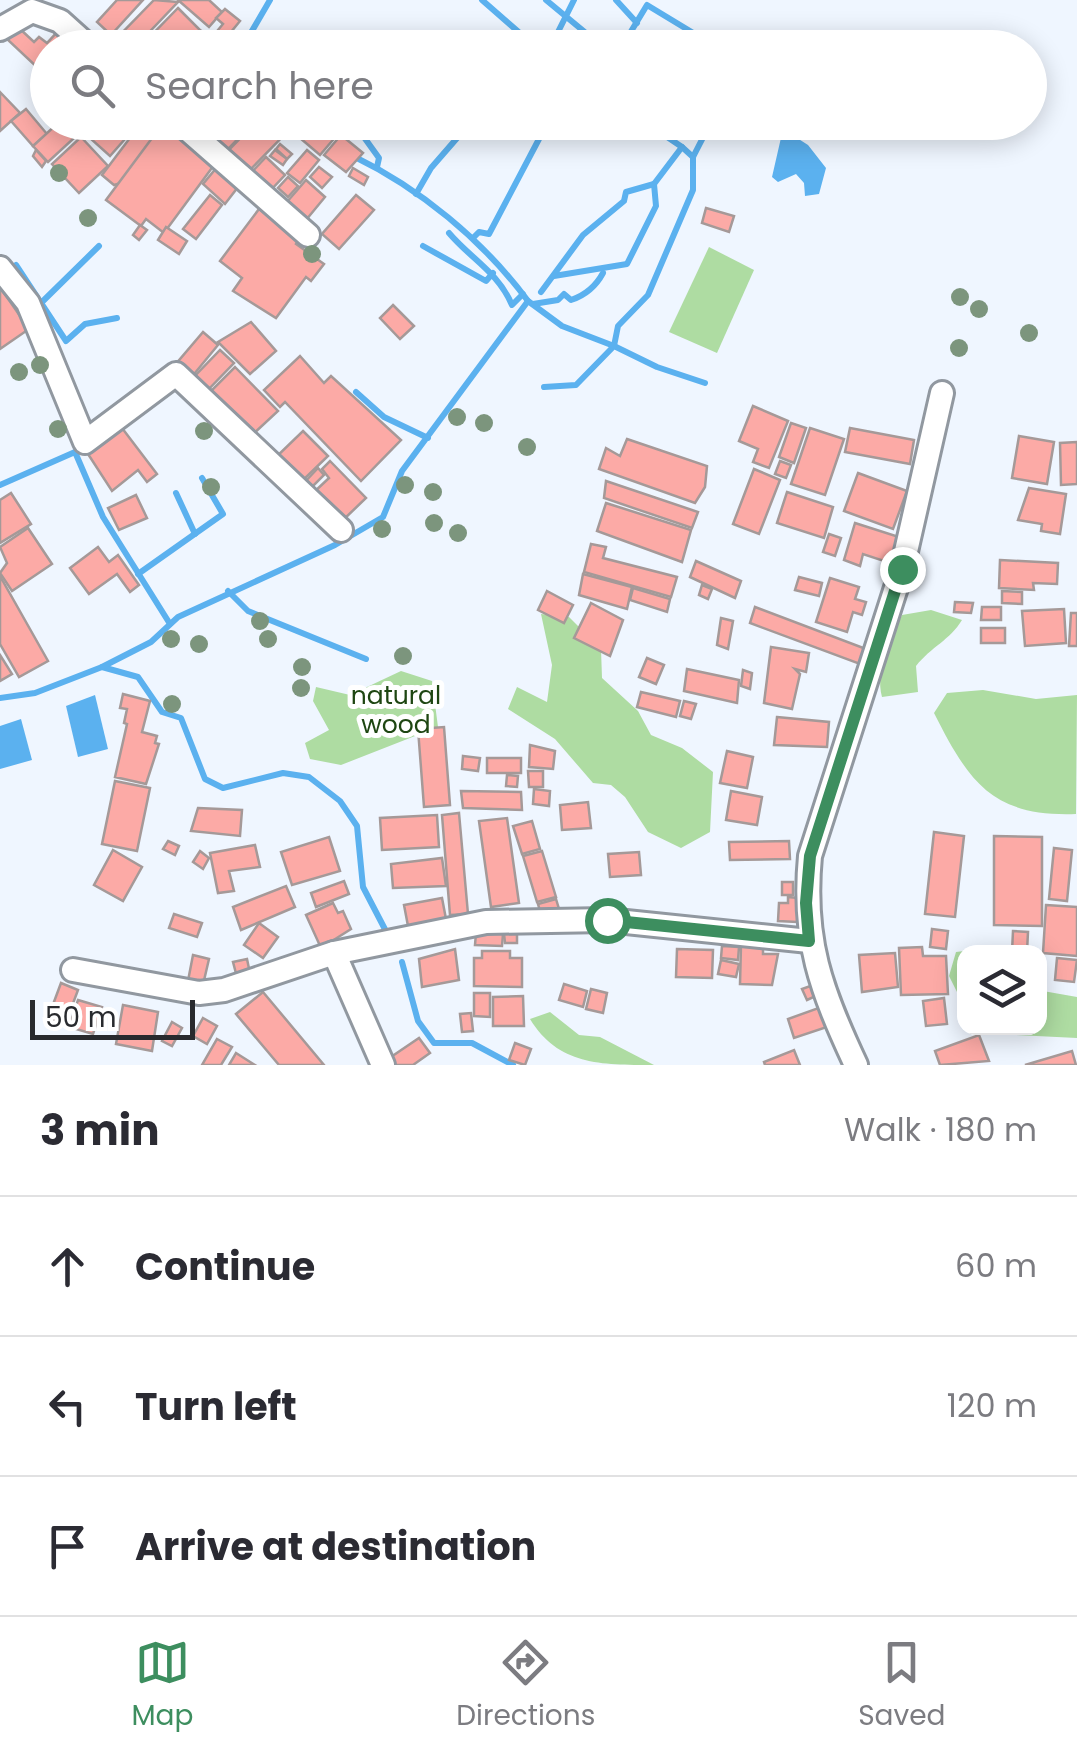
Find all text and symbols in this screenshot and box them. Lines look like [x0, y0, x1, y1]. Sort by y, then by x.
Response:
search box [30, 30, 1047, 140]
icon: search [65, 58, 120, 113]
text: Search here [145, 59, 374, 112]
route end [880, 547, 926, 593]
park label: natural wood [351, 678, 441, 742]
route start [585, 898, 631, 944]
map controls [957, 945, 1047, 1035]
button: layers [957, 945, 1047, 1035]
scale bar [30, 995, 195, 1040]
text: 50 m [45, 998, 116, 1037]
text: 3 min [40, 1101, 160, 1160]
text: Walk · 180 m [844, 1107, 1037, 1152]
icon: ahead [40, 1239, 95, 1294]
text: Continue [135, 1240, 315, 1293]
text: 60 m [955, 1243, 1037, 1288]
icon: left [40, 1379, 95, 1434]
text: Turn left [135, 1380, 297, 1433]
text: 120 m [947, 1383, 1037, 1428]
icon: arrive [40, 1519, 95, 1574]
text: Arrive at destination [135, 1520, 536, 1573]
tab: Map [131, 1635, 193, 1737]
tab: Directions [456, 1635, 595, 1737]
tab: Saved [858, 1635, 946, 1737]

